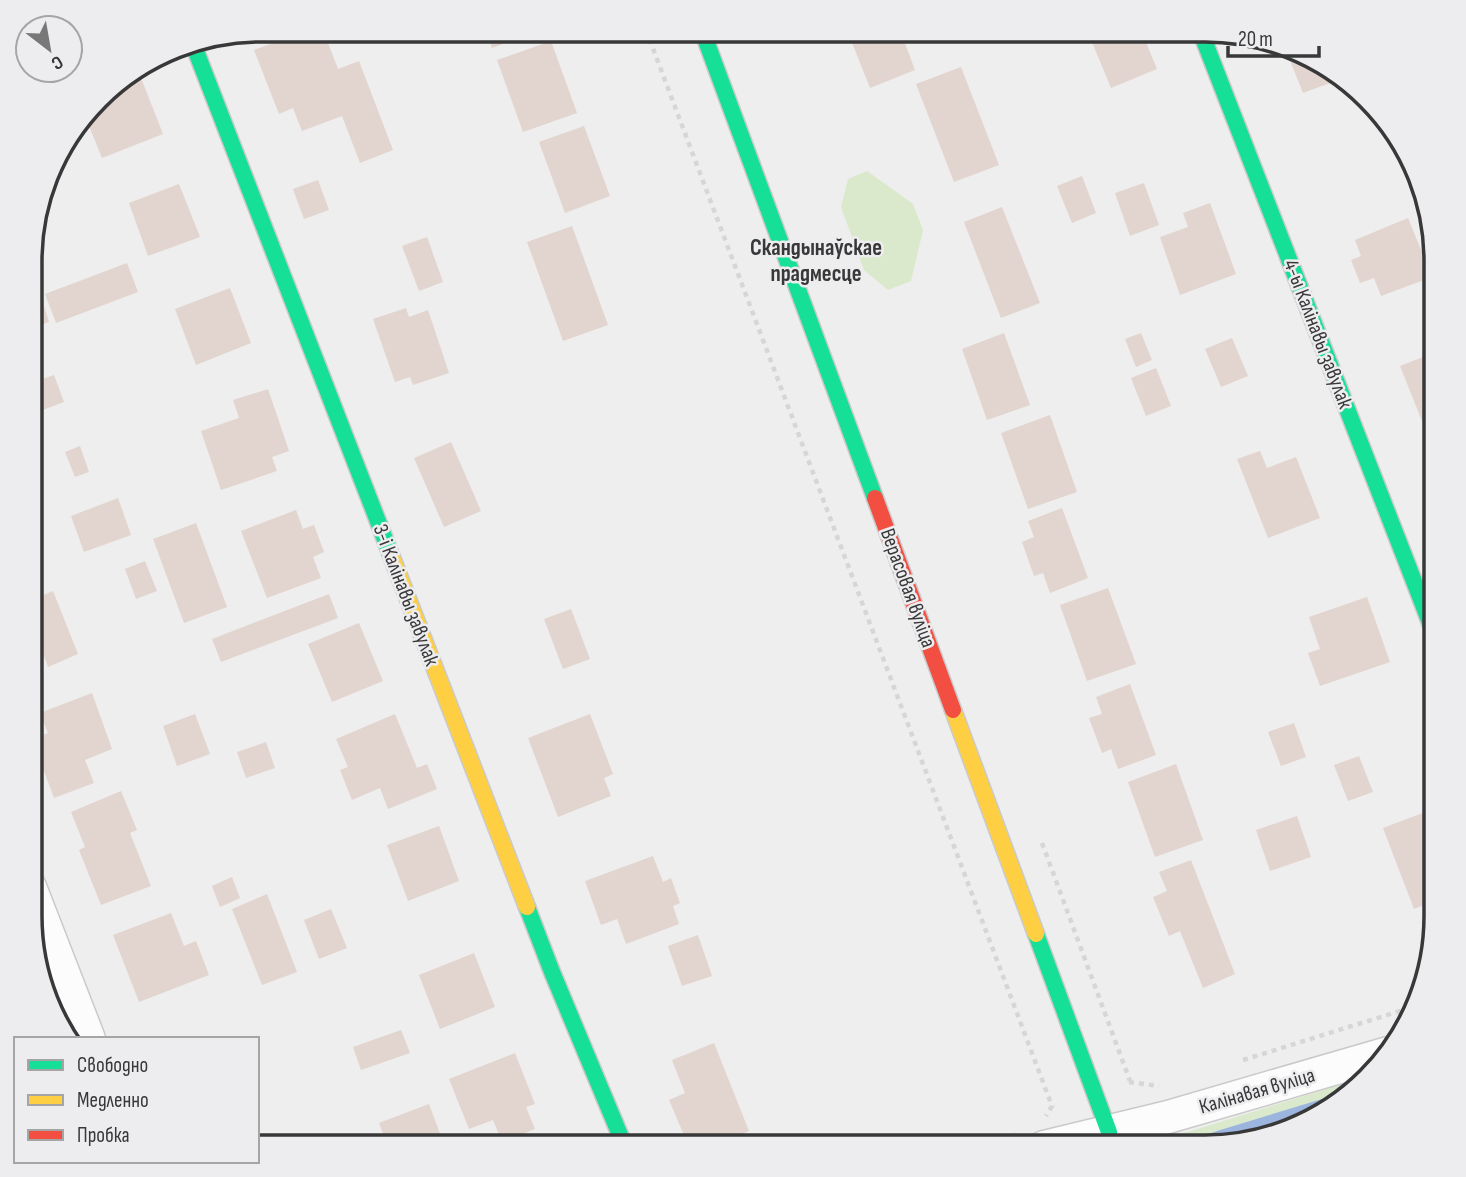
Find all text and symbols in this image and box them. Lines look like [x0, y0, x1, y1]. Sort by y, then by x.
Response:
north arrow [14, 14, 84, 84]
scale bar [1228, 14, 1319, 58]
text: 20 m [1238, 27, 1273, 52]
text: С [47, 50, 67, 75]
district label: Скандынаўскае прадмесце [750, 234, 882, 288]
street label: 4-ы Калінавы завулак [1278, 256, 1358, 412]
street label: 3-і Калінавы завулак [368, 521, 444, 669]
street label: Верасовая вуліца [875, 525, 941, 651]
legend [14, 1037, 259, 1163]
text: Свободно [77, 1053, 148, 1078]
street label: Калінавая вуліца [1196, 1063, 1318, 1119]
text: Медленно [77, 1088, 149, 1113]
text: Пробка [77, 1123, 130, 1148]

